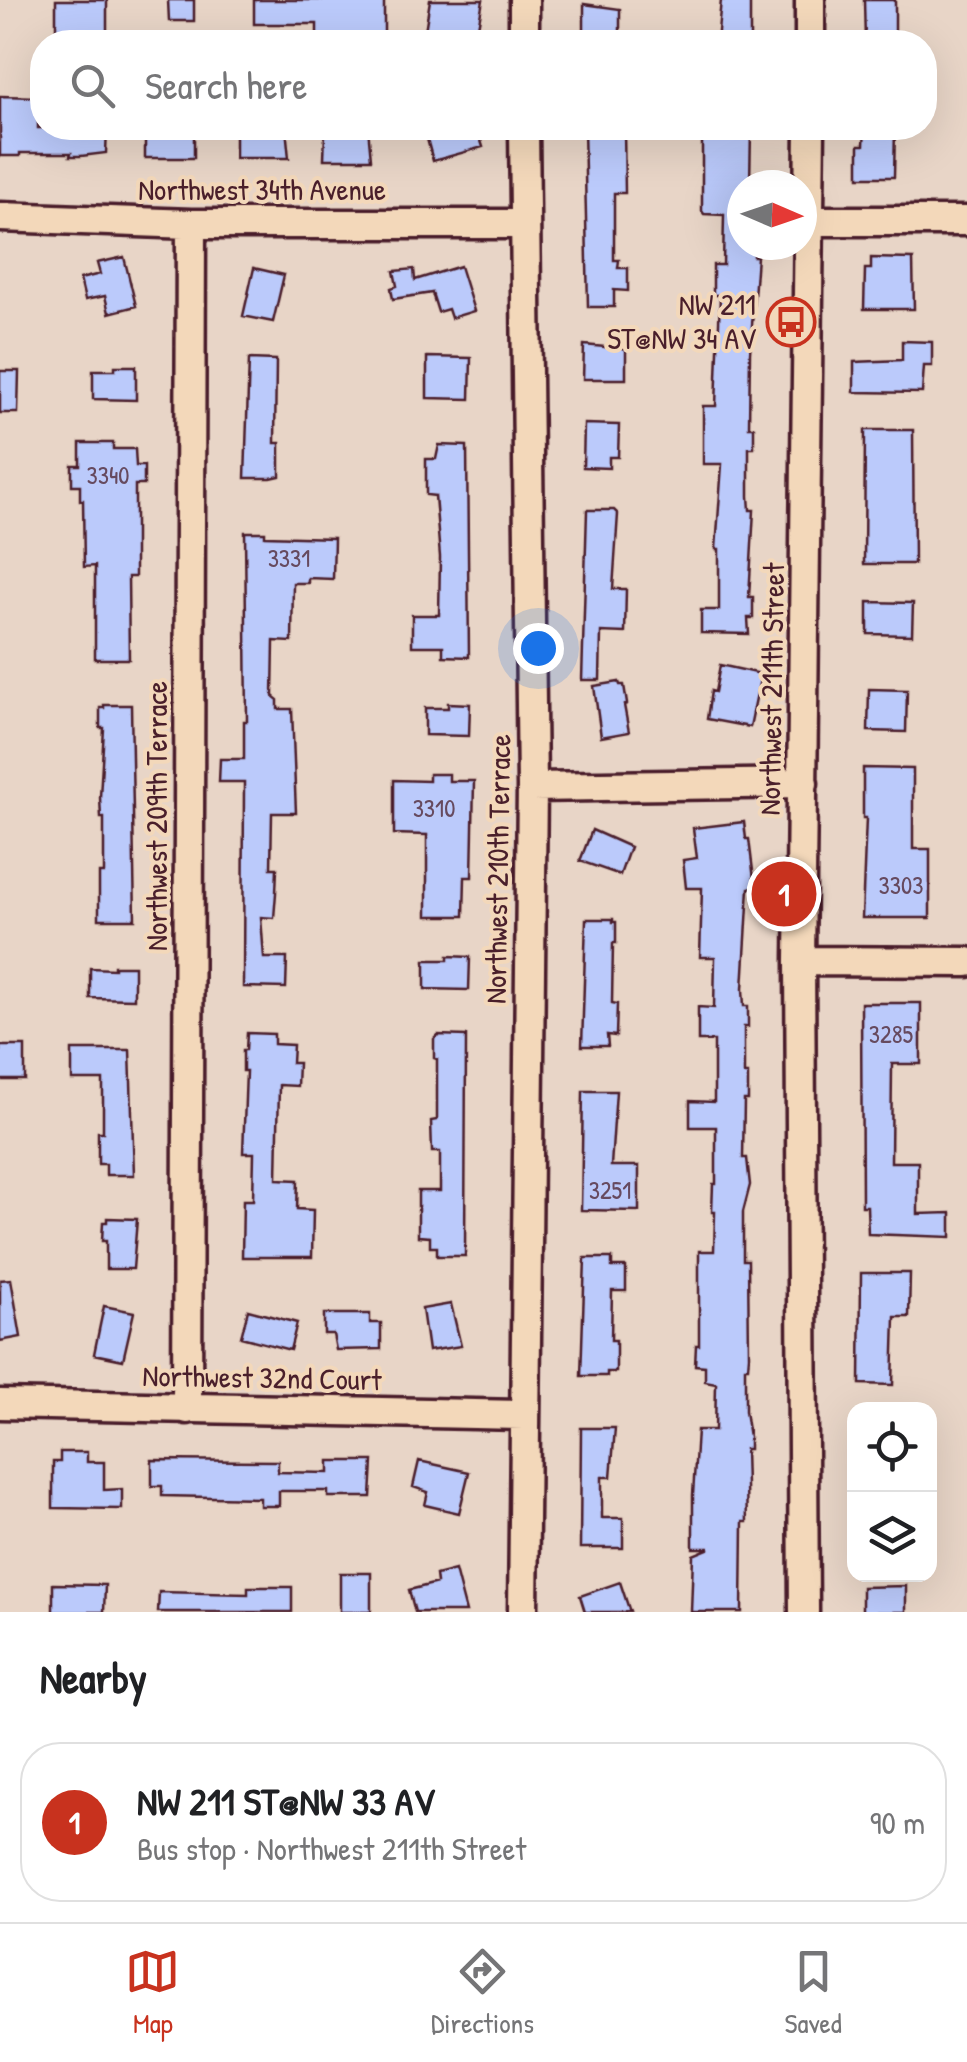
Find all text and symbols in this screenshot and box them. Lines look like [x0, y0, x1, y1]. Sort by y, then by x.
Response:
search box [30, 30, 937, 140]
icon: search [65, 58, 120, 113]
text: Search here [145, 59, 307, 111]
street label: Northwest 34th Avenue [138, 169, 386, 209]
north arrow [727, 170, 817, 260]
place label: NW 211 ST@NW 34 AV [607, 284, 756, 358]
bus stop icon: NW 211 ST@NW 34 AV [765, 296, 817, 348]
house number: 3340 [87, 458, 129, 492]
house number: 3331 [268, 541, 310, 575]
street label: Northwest 211th Street [749, 562, 793, 816]
your location [513, 623, 564, 674]
street label: Northwest 209th Terrace [136, 681, 176, 951]
street label: Northwest 210th Terrace [475, 734, 519, 1004]
house number: 3310 [413, 791, 455, 825]
pin: 1 [752, 856, 816, 932]
house number: 3303 [879, 868, 923, 902]
house number: 3285 [869, 1017, 914, 1051]
house number: 3251 [589, 1173, 631, 1207]
street label: Northwest 32nd Court [142, 1355, 383, 1399]
map controls [847, 1402, 937, 1582]
button: locate [847, 1402, 937, 1492]
button: layers [847, 1492, 937, 1582]
text: Nearby [40, 1649, 147, 1706]
text: NW 211 ST@NW 33 AV [137, 1775, 435, 1827]
text: 1 [69, 1801, 80, 1844]
text: 90 m [870, 1801, 925, 1844]
text: Bus stop · Northwest 211th Street [137, 1827, 526, 1870]
tab: Map [125, 1944, 180, 2042]
tab: Directions [431, 1944, 534, 2042]
tab: Saved [785, 1944, 842, 2042]

